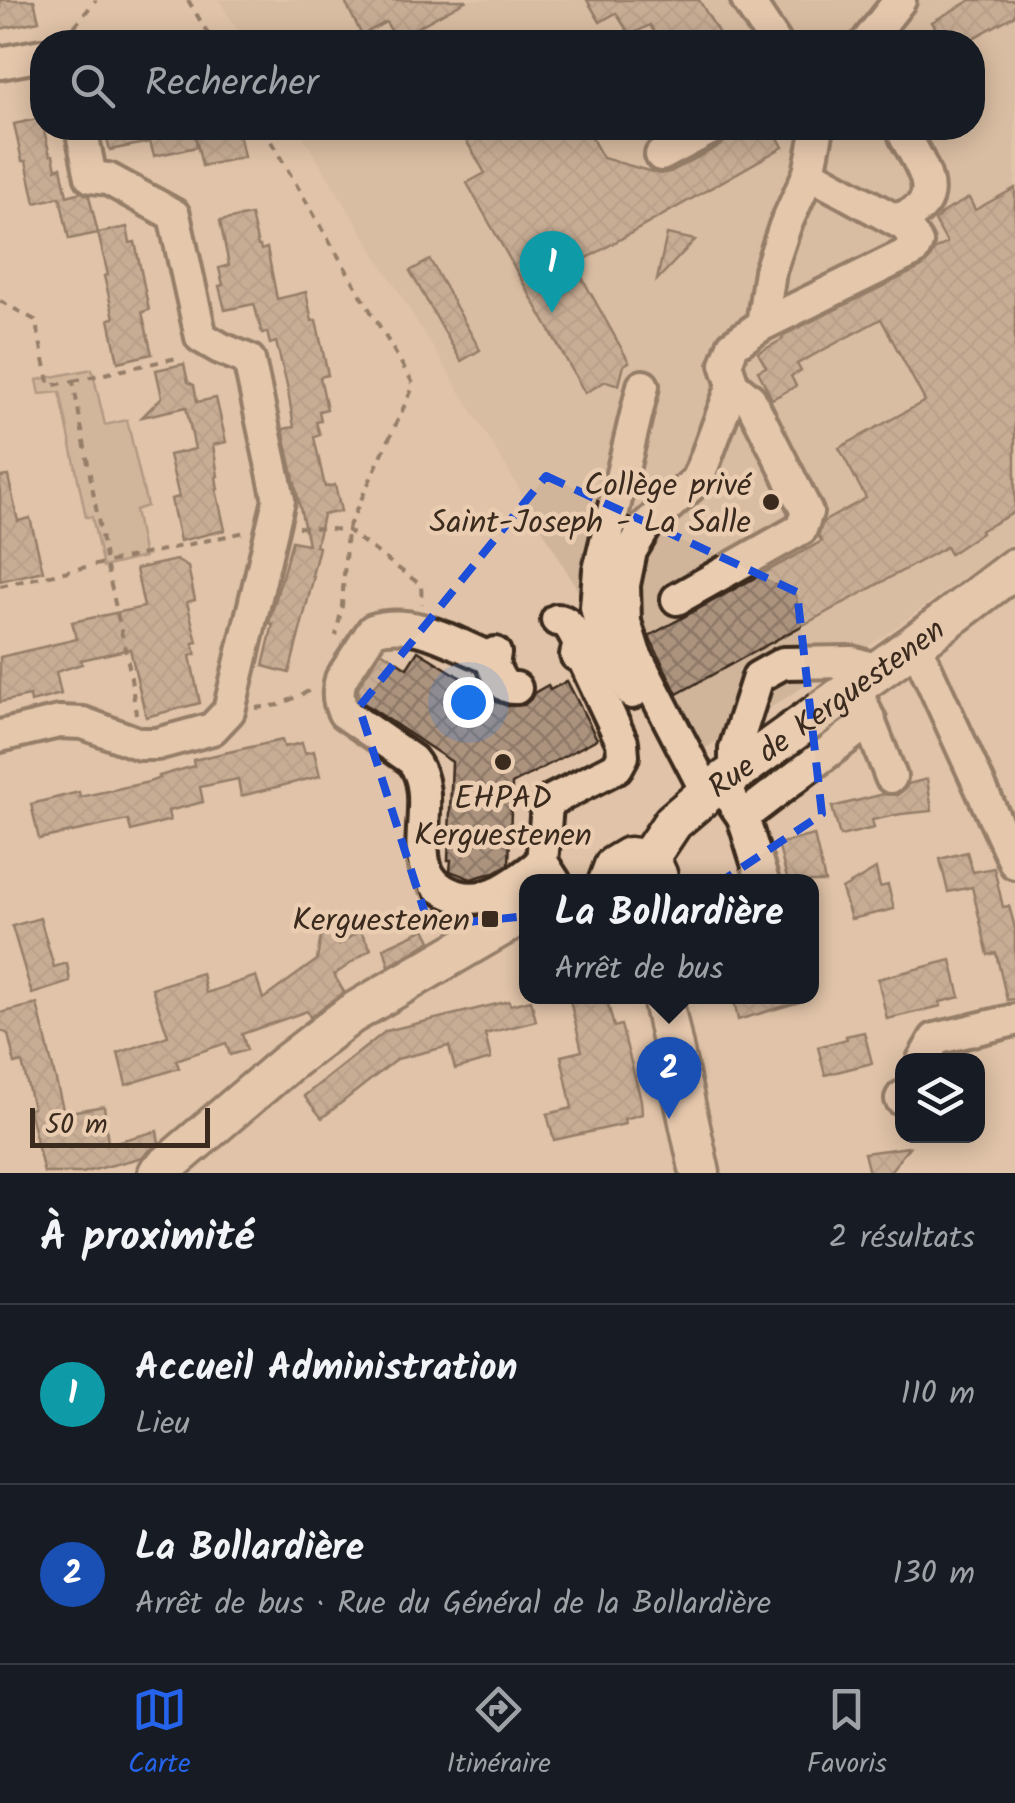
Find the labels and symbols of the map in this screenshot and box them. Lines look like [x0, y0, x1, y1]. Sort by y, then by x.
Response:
pin: 1 [520, 230, 584, 313]
place label: Collège privé Saint-Joseph - La Salle [430, 461, 753, 549]
marker: Collège privé Saint-Joseph - La Salle [760, 491, 782, 513]
street label: Rue de Kerguestenen [698, 606, 957, 813]
your location [443, 677, 494, 728]
marker: EHPAD Kerguestenen [492, 751, 514, 773]
place label: EHPAD Kerguestenen [414, 774, 592, 862]
place label: Kerguestenen [292, 896, 470, 947]
marker: Kerguestenen [479, 908, 501, 930]
pin: 2 [636, 1036, 702, 1119]
scale bar [30, 1103, 210, 1148]

